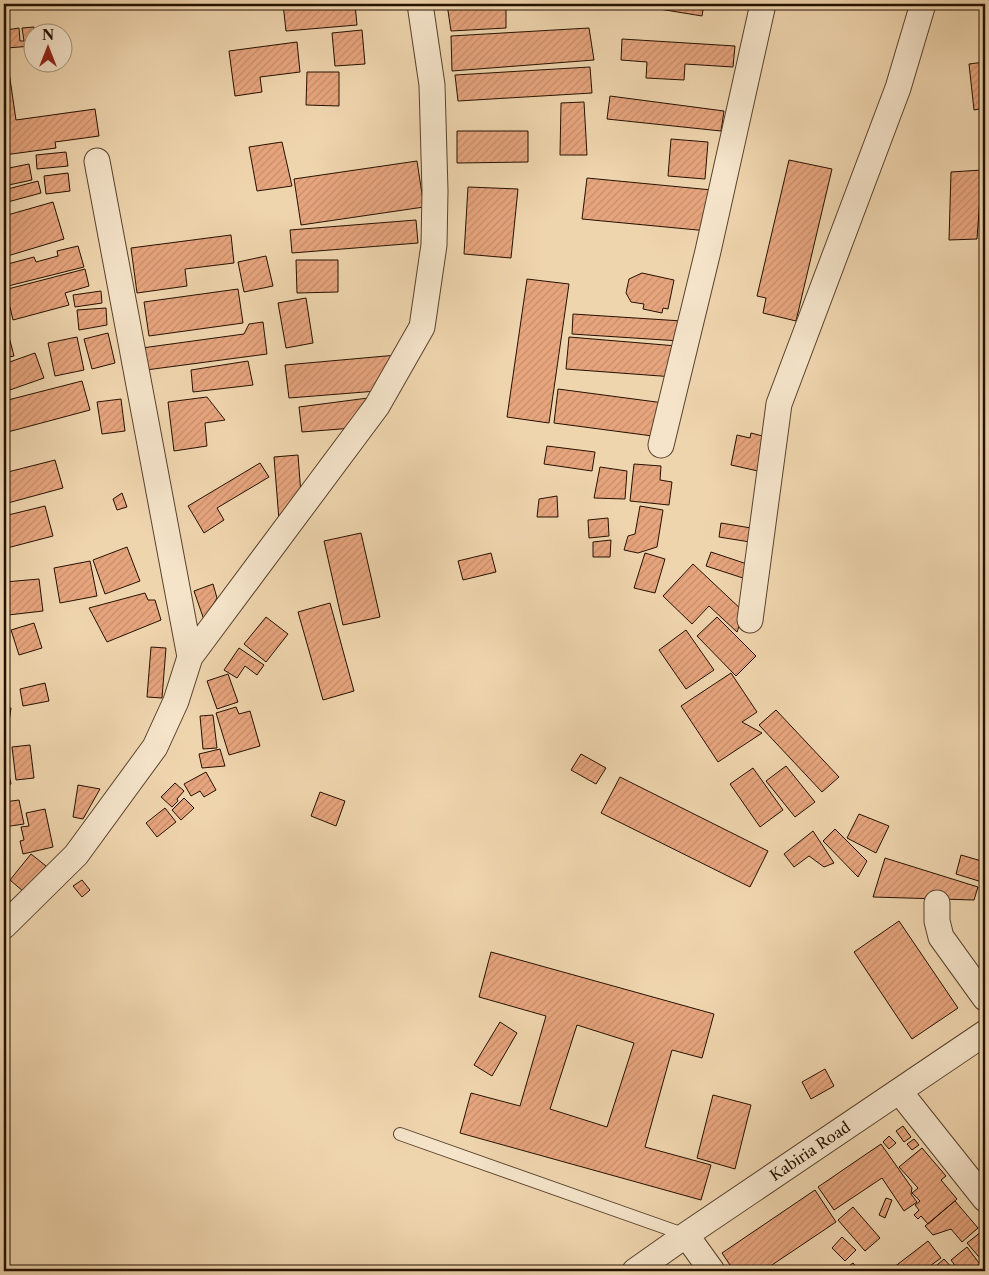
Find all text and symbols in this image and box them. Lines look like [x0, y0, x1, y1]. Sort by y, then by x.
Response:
north arrow [22, 22, 72, 72]
text: N [42, 26, 54, 44]
street label: Kabiria Road [766, 1117, 854, 1185]

